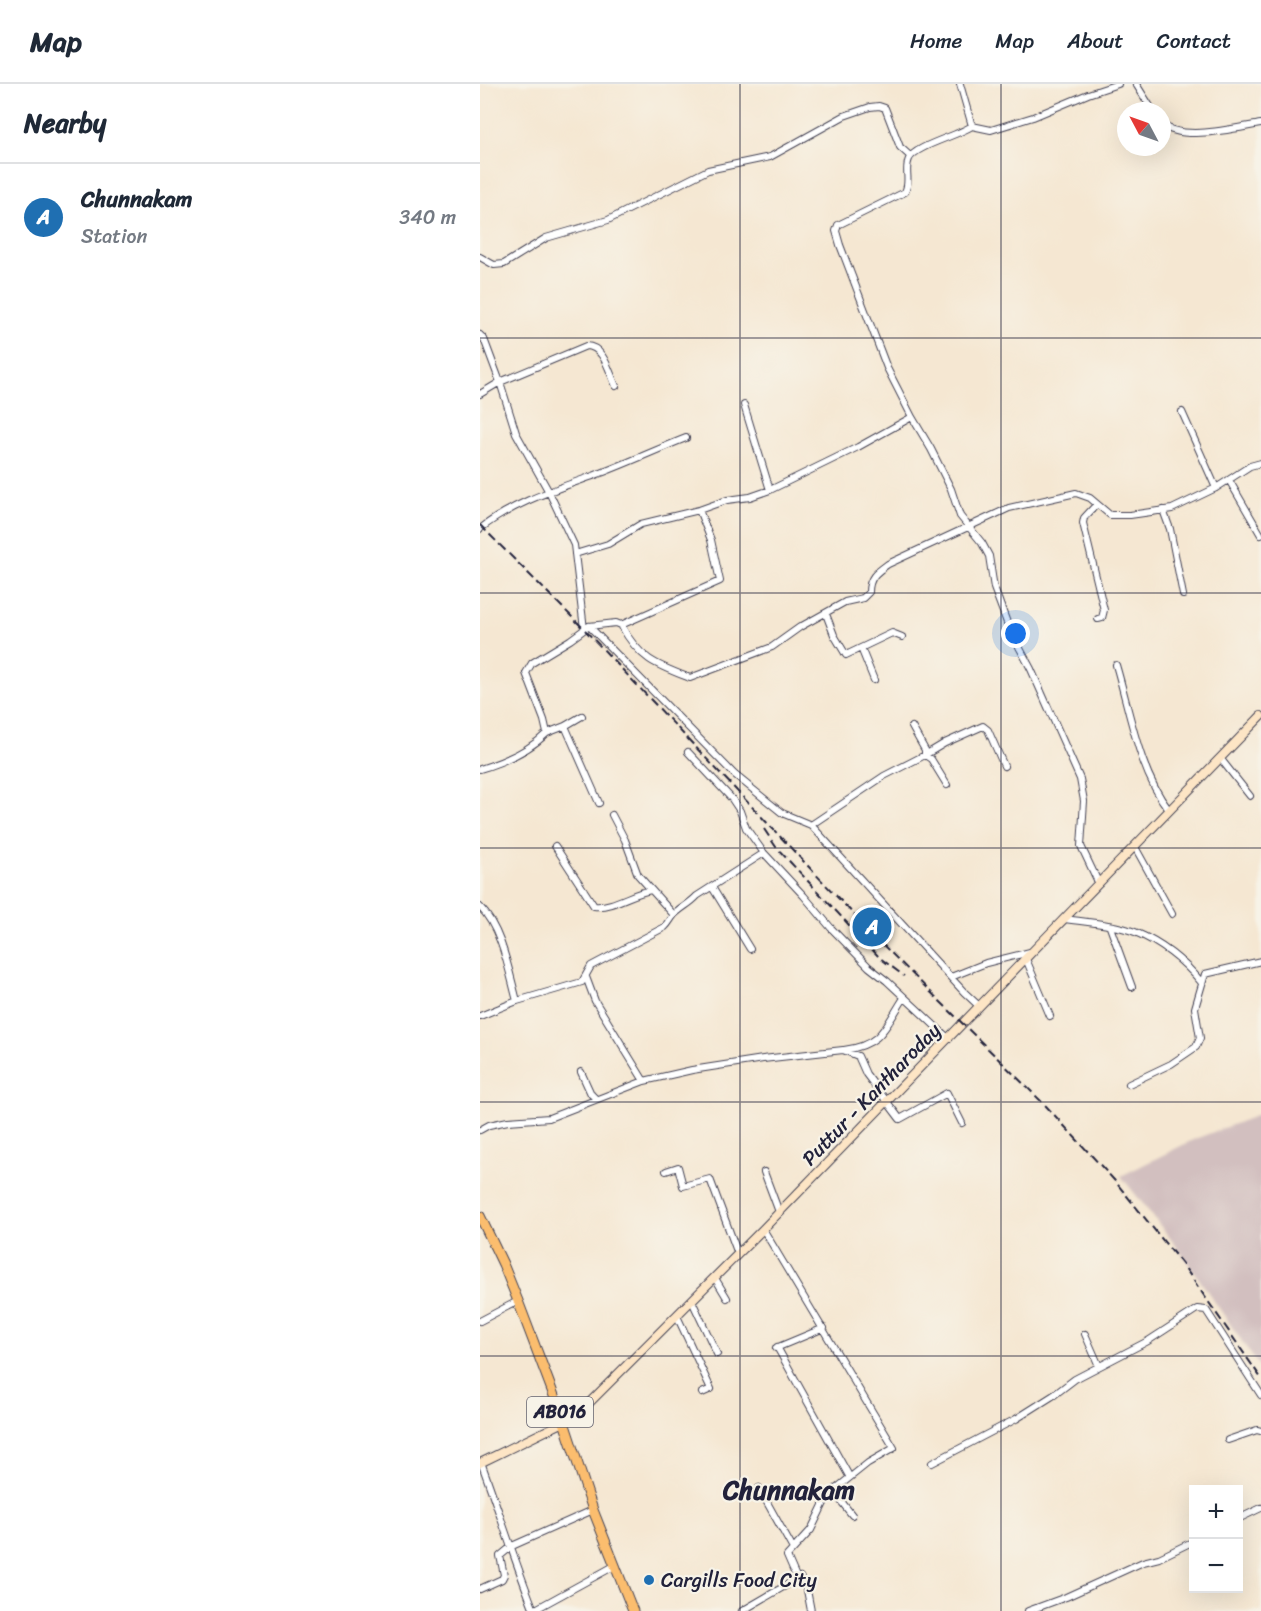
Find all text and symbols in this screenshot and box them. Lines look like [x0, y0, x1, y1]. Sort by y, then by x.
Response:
text: Map [30, 17, 82, 66]
text: Home [910, 22, 962, 60]
text: Map [995, 22, 1034, 60]
text: About [1067, 22, 1124, 60]
text: Contact [1157, 22, 1231, 60]
text: Nearby [24, 100, 106, 146]
north arrow [1117, 102, 1171, 156]
text: Chunnakam [81, 180, 193, 219]
text: A [37, 200, 50, 235]
text: 340 m [399, 200, 456, 235]
text: Station [81, 219, 147, 254]
your location [1001, 619, 1030, 648]
pin: A [852, 904, 892, 950]
street label: Puttur - Kantharoday [793, 1014, 950, 1174]
road number: AB016 [527, 1397, 593, 1427]
district label: Chunnakam [722, 1467, 855, 1513]
map controls [1189, 1485, 1243, 1593]
button: + [1189, 1485, 1243, 1539]
button: − [1189, 1539, 1243, 1593]
place label: Cargills Food City [661, 1563, 818, 1598]
marker: Cargills Food City [642, 1573, 656, 1587]

